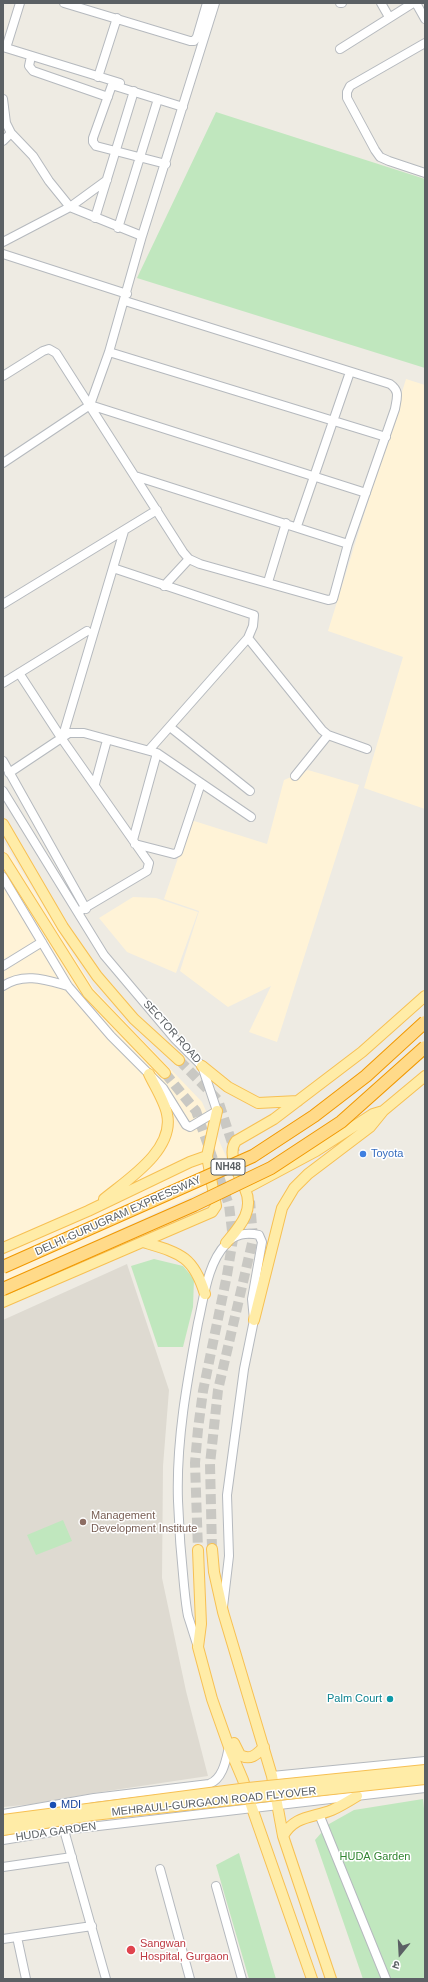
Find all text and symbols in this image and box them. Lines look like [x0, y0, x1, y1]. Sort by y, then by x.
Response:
street label: SECTOR ROAD [140, 998, 204, 1066]
place label: Toyota [371, 1147, 403, 1161]
marker: Toyota [358, 1149, 368, 1159]
road number: NH48 [211, 1159, 245, 1175]
street label: DELHI-GURUGRAM EXPRESSWAY [33, 1173, 203, 1259]
place label: Management Development Institute [91, 1509, 197, 1535]
marker: Management Development Institute [78, 1517, 88, 1527]
place label: Palm Court [327, 1692, 382, 1706]
marker: Palm Court [385, 1694, 395, 1704]
street label: MEHRAULI-GURGAON ROAD FLYOVER [111, 1785, 317, 1819]
place label: MDI [61, 1798, 81, 1812]
marker: MDI [48, 1800, 58, 1810]
street label: HUDA GARDEN [15, 1820, 97, 1844]
park label: HUDA Garden [340, 1850, 410, 1864]
north arrow [380, 1934, 420, 1974]
place label: Sangwan Hospital, Gurgaon [140, 1937, 229, 1963]
marker: Sangwan Hospital, Gurgaon [125, 1944, 137, 1956]
text: उ [391, 1959, 401, 1972]

